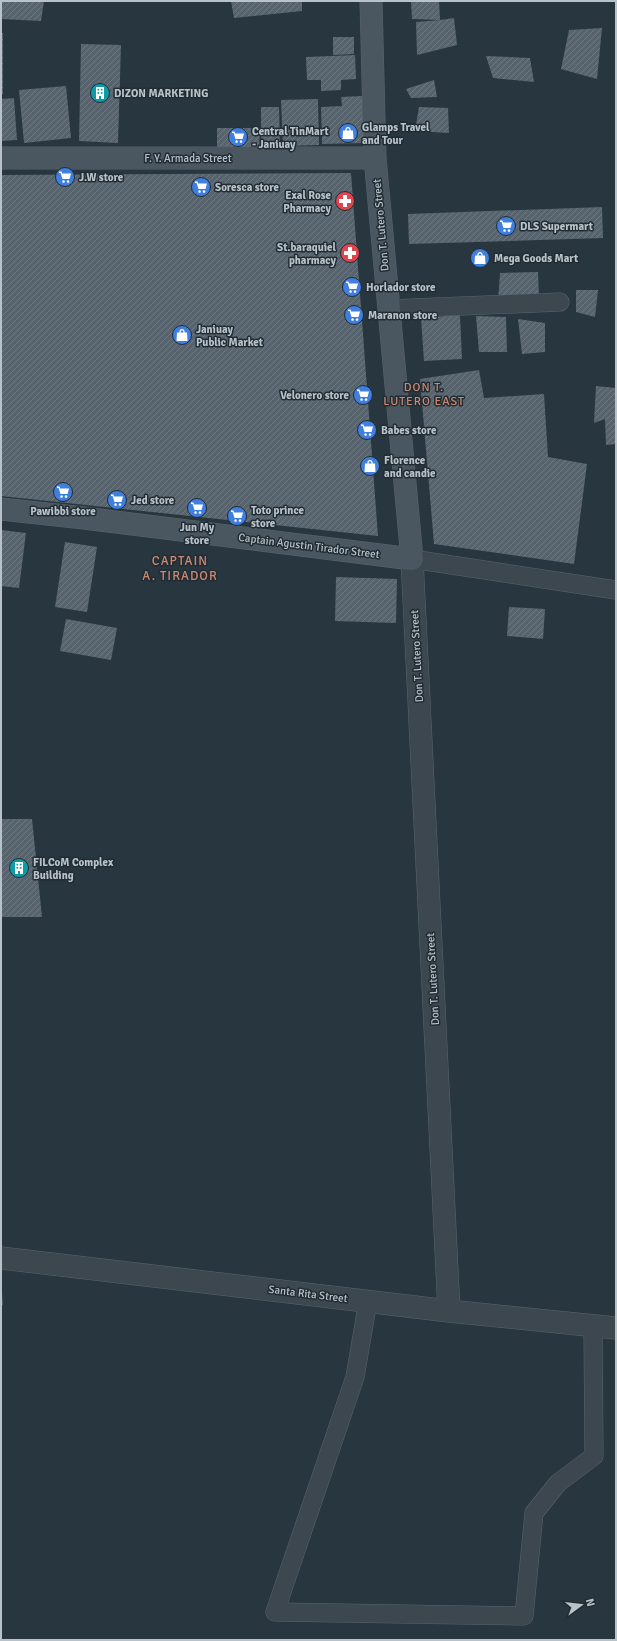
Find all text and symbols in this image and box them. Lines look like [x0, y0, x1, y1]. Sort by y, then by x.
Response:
building icon: DIZON MARKETING [89, 82, 111, 104]
place label: DIZON MARKETING [114, 87, 208, 100]
place label: Glamps Travel and Tour [362, 121, 430, 147]
shop icon: Glamps Travel and Tour [337, 122, 359, 144]
place label: Central TinMart - Janiuay [252, 125, 329, 151]
supermarket icon: Central TinMart - Janiuay [227, 126, 249, 148]
street label: F. Y. Armada Street [144, 152, 232, 165]
supermarket icon: J.W store [54, 166, 76, 188]
place label: J.W store [79, 171, 124, 184]
supermarket icon: Soresca store [190, 176, 212, 198]
street label: Don T. Lutero Street [370, 178, 392, 272]
place label: Soresca store [215, 181, 280, 194]
place label: Exal Rose Pharmacy [283, 189, 332, 215]
pharmacy icon: Exal Rose Pharmacy [334, 190, 356, 212]
supermarket icon: DLS Supermart [495, 215, 517, 237]
place label: DLS Supermart [520, 220, 593, 233]
place label: St.baraquiel pharmacy [277, 241, 337, 267]
pharmacy icon: St.baraquiel pharmacy [339, 242, 361, 264]
shop icon: Mega Goods Mart [469, 247, 491, 269]
place label: Mega Goods Mart [494, 252, 578, 265]
supermarket icon: Horlador store [341, 276, 363, 298]
place label: Horlador store [366, 281, 436, 294]
supermarket icon: Maranon store [343, 304, 365, 326]
place label: Maranon store [368, 309, 438, 322]
place label: Janiuay Public Market [196, 323, 263, 349]
shop icon: Janiuay Public Market [171, 324, 193, 346]
district label: DON T. LUTERO EAST [383, 380, 465, 409]
supermarket icon: Velonero store [352, 384, 374, 406]
place label: Velonero store [280, 389, 350, 402]
supermarket icon: Babes store [356, 419, 378, 441]
place label: Babes store [381, 424, 437, 437]
place label: Florence and candie [384, 454, 436, 480]
shop icon: Florence and candie [359, 455, 381, 477]
supermarket icon: Pawibbi store [52, 481, 74, 503]
supermarket icon: Jed store [106, 489, 128, 511]
place label: Jed store [131, 494, 175, 507]
supermarket icon: Jun My store [186, 497, 208, 519]
place label: Toto prince store [251, 504, 305, 530]
place label: Pawibbi store [30, 505, 96, 518]
supermarket icon: Toto prince store [226, 505, 248, 527]
place label: Jun My store [180, 521, 215, 547]
street label: Captain Agustin Tirador Street [238, 531, 380, 561]
district label: CAPTAIN A. TIRADOR [142, 553, 218, 584]
street label: Don T. Lutero Street [408, 609, 426, 703]
place label: FILCoM Complex Building [33, 856, 114, 882]
building icon: FILCoM Complex Building [8, 857, 30, 879]
street label: Don T. Lutero Street [424, 932, 442, 1026]
street label: Santa Rita Street [268, 1283, 348, 1305]
north arrow [561, 1585, 601, 1625]
text: N [583, 1597, 597, 1608]

